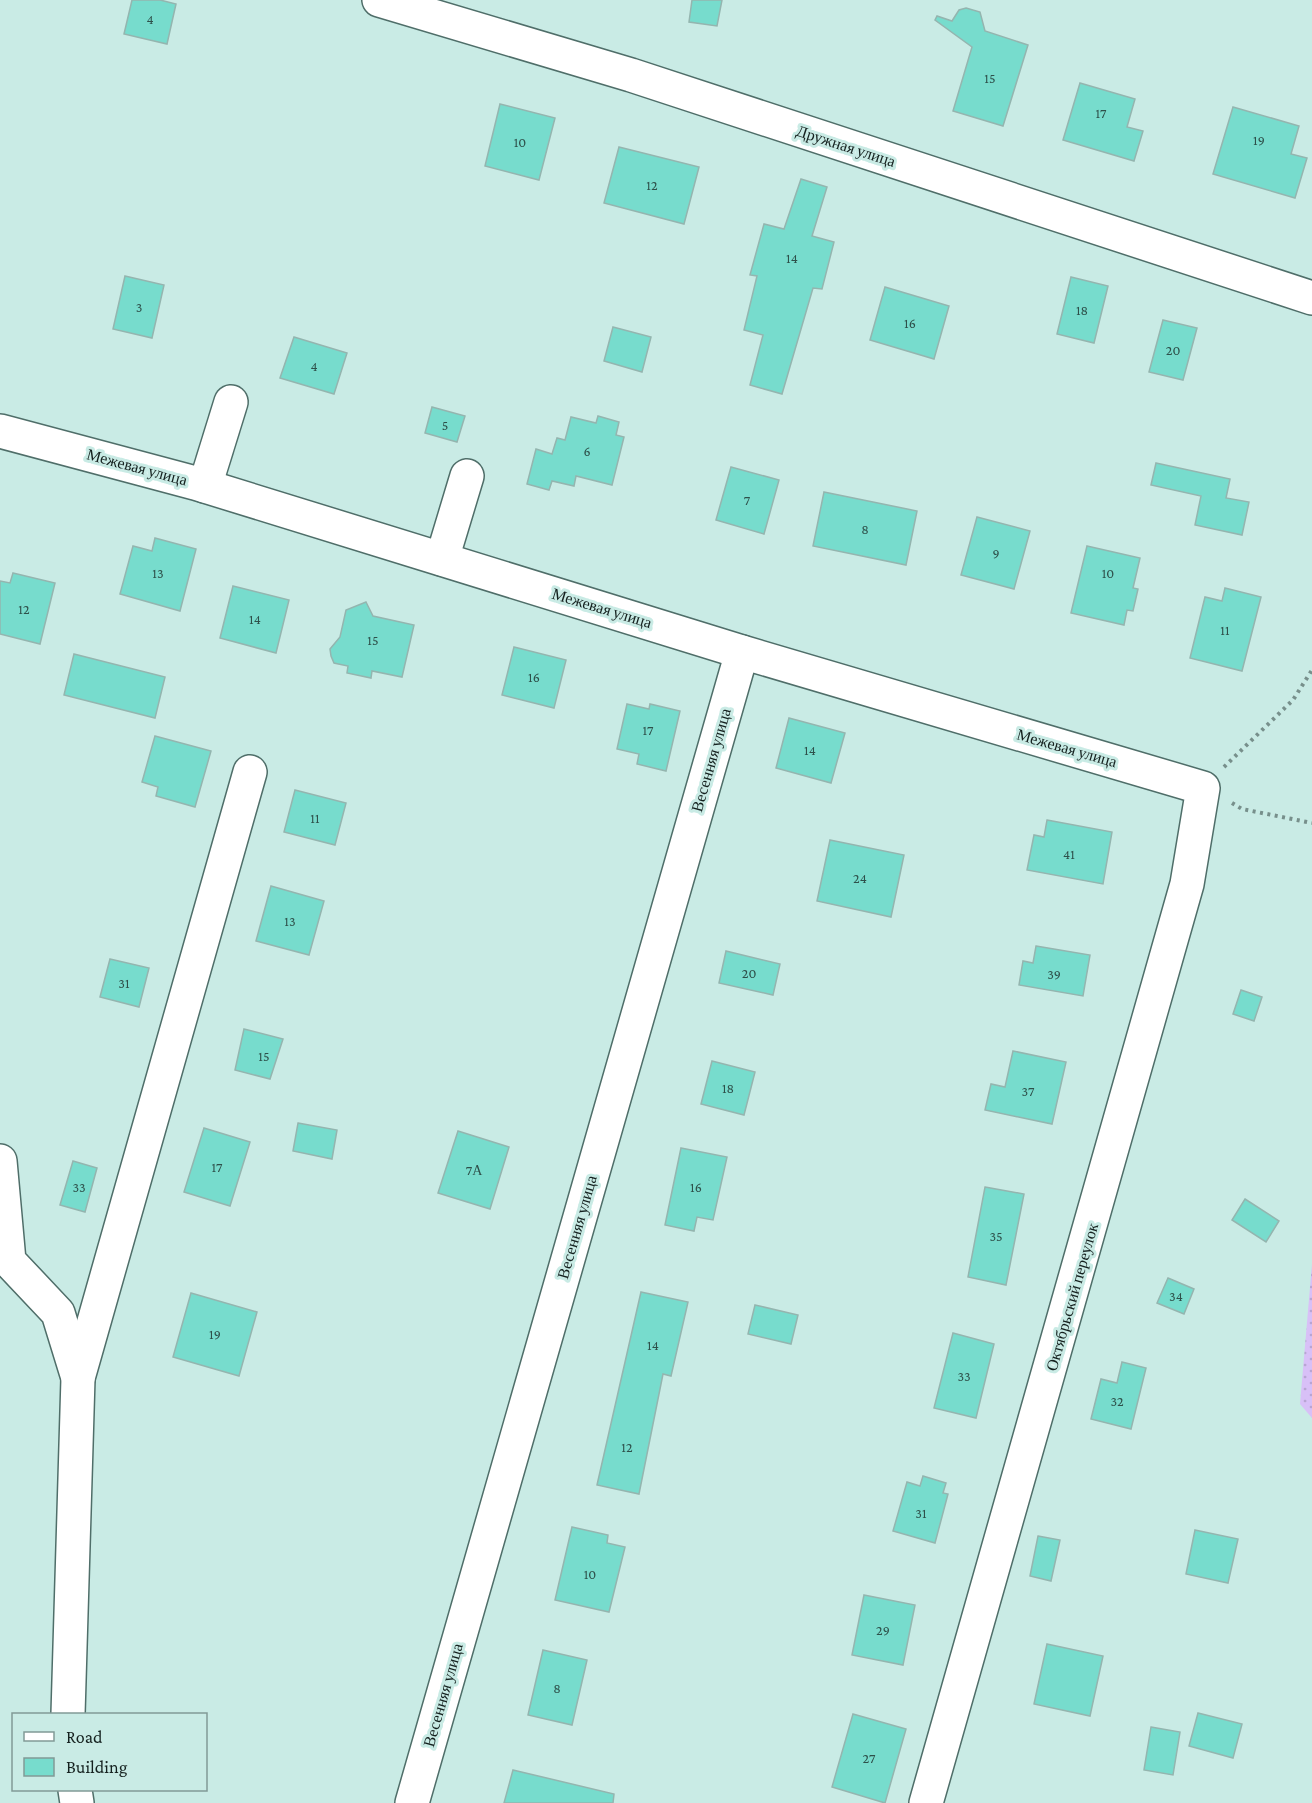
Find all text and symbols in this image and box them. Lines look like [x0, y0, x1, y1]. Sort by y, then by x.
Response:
house number: 4 [146, 11, 154, 27]
house number: 15 [984, 70, 996, 86]
house number: 17 [1095, 105, 1107, 121]
street label: Дружная улица [794, 122, 898, 171]
house number: 19 [1253, 132, 1265, 148]
house number: 10 [514, 134, 526, 150]
house number: 12 [646, 177, 658, 193]
house number: 14 [786, 250, 798, 266]
house number: 3 [136, 299, 142, 315]
house number: 18 [1076, 302, 1088, 318]
house number: 16 [904, 315, 916, 331]
house number: 20 [1166, 342, 1180, 358]
house number: 4 [310, 358, 318, 374]
house number: 5 [442, 417, 448, 433]
house number: 6 [583, 443, 591, 459]
street label: Межевая улица [85, 445, 189, 490]
house number: 7 [744, 492, 751, 508]
house number: 8 [861, 521, 869, 537]
house number: 9 [992, 545, 1000, 561]
house number: 13 [152, 565, 164, 581]
house number: 10 [1102, 565, 1114, 581]
street label: Межевая улица [550, 585, 654, 632]
house number: 12 [18, 601, 30, 617]
house number: 14 [249, 611, 261, 627]
house number: 11 [1220, 622, 1230, 638]
house number: 15 [367, 632, 379, 648]
house number: 16 [528, 669, 540, 685]
street label: Весенняя улица [688, 706, 735, 814]
house number: 17 [642, 722, 654, 738]
street label: Межевая улица [1015, 726, 1119, 771]
house number: 14 [804, 742, 816, 758]
house number: 11 [310, 810, 320, 826]
house number: 41 [1063, 846, 1075, 862]
house number: 24 [853, 870, 867, 886]
house number: 13 [284, 913, 296, 929]
house number: 20 [742, 965, 756, 981]
house number: 39 [1047, 966, 1061, 982]
house number: 31 [118, 975, 130, 991]
house number: 15 [258, 1048, 270, 1064]
house number: 18 [722, 1080, 734, 1096]
house number: 37 [1022, 1083, 1035, 1099]
house number: 17 [211, 1159, 223, 1175]
house number: 7А [466, 1162, 483, 1178]
street label: Весенняя улица [554, 1173, 601, 1281]
house number: 33 [72, 1179, 86, 1195]
house number: 16 [690, 1179, 702, 1195]
street label: Октябрьский переулок [1043, 1221, 1102, 1373]
house number: 35 [989, 1228, 1003, 1244]
house number: 34 [1169, 1288, 1183, 1304]
house number: 19 [209, 1326, 221, 1342]
house number: 14 [647, 1337, 659, 1353]
house number: 33 [957, 1368, 971, 1384]
house number: 32 [1110, 1393, 1124, 1409]
house number: 12 [621, 1439, 633, 1455]
house number: 31 [915, 1505, 927, 1521]
house number: 10 [584, 1566, 596, 1582]
house number: 29 [876, 1622, 890, 1638]
street label: Весенняя улица [420, 1641, 467, 1749]
house number: 8 [553, 1680, 561, 1696]
legend [12, 1713, 207, 1791]
text: Road [66, 1727, 103, 1747]
house number: 27 [863, 1750, 876, 1766]
text: Building [66, 1757, 128, 1777]

